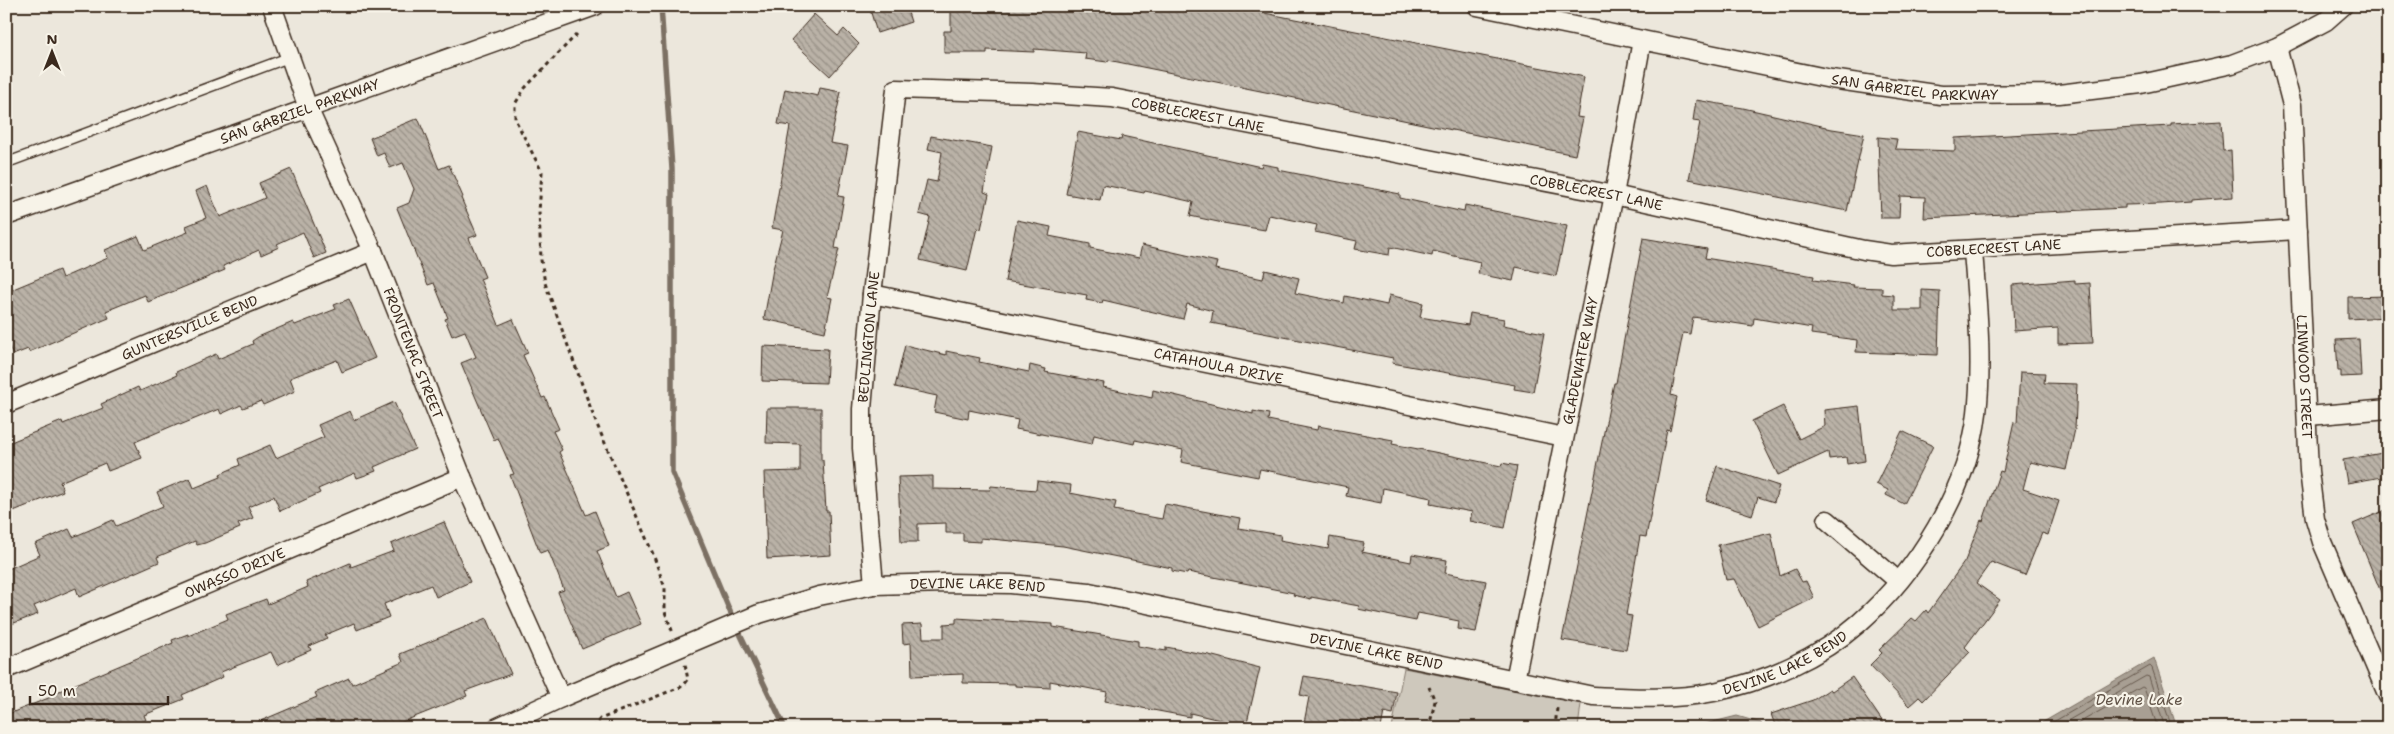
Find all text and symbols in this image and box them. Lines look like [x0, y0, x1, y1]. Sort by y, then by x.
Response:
north arrow [28, 28, 78, 78]
text: N [46, 30, 58, 48]
street label: SAN GABRIEL PARKWAY [1830, 70, 1999, 104]
street label: SAN GABRIEL PARKWAY [218, 74, 383, 148]
street label: COBBLECREST LANE [1130, 93, 1266, 136]
street label: COBBLECREST LANE [1528, 170, 1665, 215]
street label: COBBLECREST LANE [1926, 235, 2062, 261]
street label: BEDLINGTON LANE [854, 270, 884, 403]
street label: FRONTENAC STREET [379, 285, 447, 422]
street label: GUNTERSVILLE BEND [119, 291, 261, 364]
street label: GLADEWATER WAY [1558, 295, 1602, 426]
street label: LINWOOD STREET [2293, 314, 2317, 440]
street label: CATAHOULA DRIVE [1152, 343, 1285, 388]
street label: OWASSO DRIVE [181, 543, 288, 602]
street label: DEVINE LAKE BEND [910, 574, 1046, 596]
street label: DEVINE LAKE BEND [1721, 627, 1851, 699]
street label: DEVINE LAKE BEND [1308, 629, 1444, 674]
scale bar [30, 674, 168, 706]
text: 50 m [38, 681, 76, 701]
water label: Devine Lake [2095, 690, 2183, 710]

